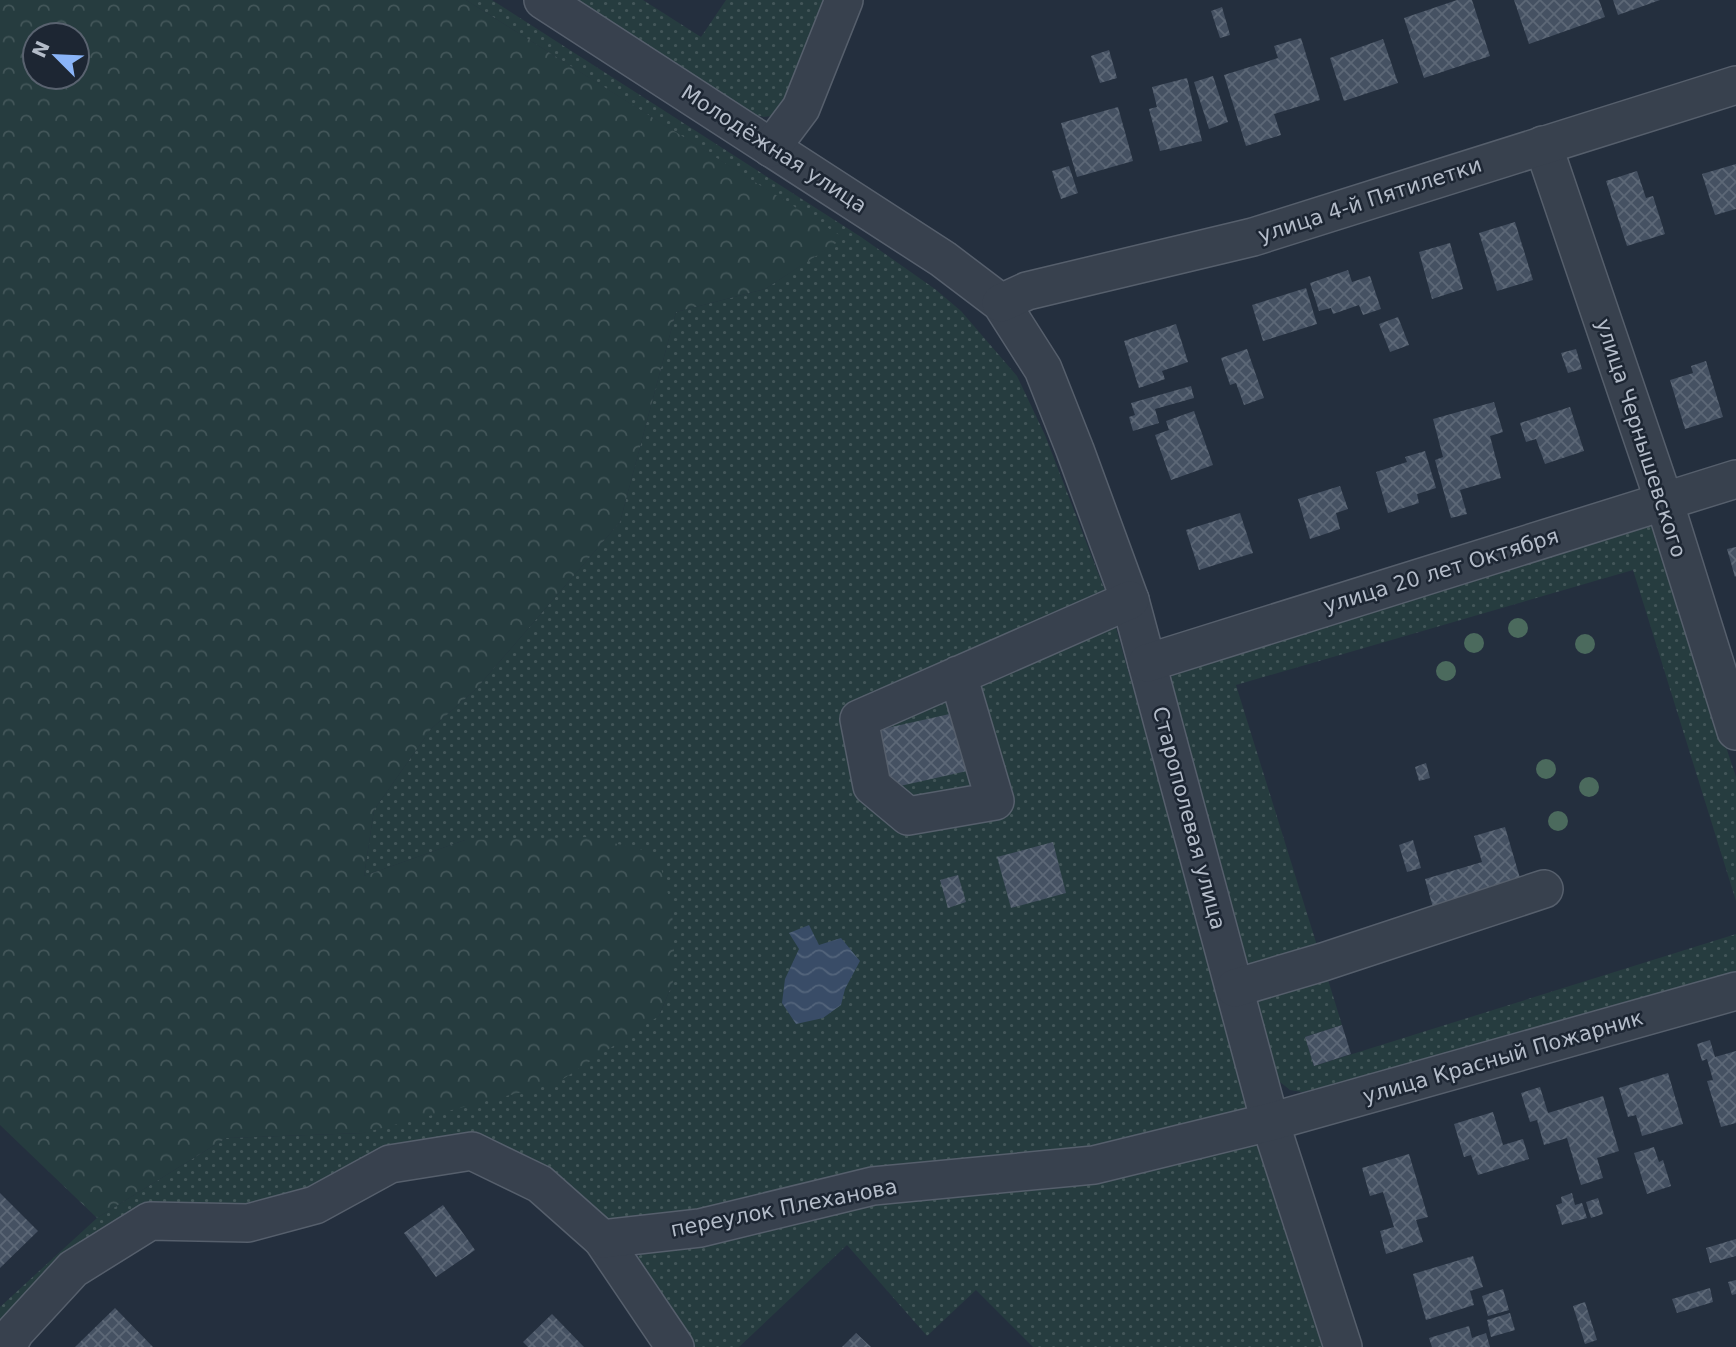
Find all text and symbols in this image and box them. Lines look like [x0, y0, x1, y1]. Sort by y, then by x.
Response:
north arrow [21, 21, 91, 91]
text: N [27, 37, 54, 61]
street label: Молодёжная улица [677, 80, 871, 218]
street label: улица 4-й Пятилетки [1255, 152, 1485, 248]
street label: улица Чернышевского [1591, 316, 1691, 560]
street label: улица 20 лет Октября [1320, 524, 1562, 618]
street label: Старополевая улица [1148, 704, 1230, 932]
street label: улица Красный Пожарник [1360, 1005, 1646, 1109]
street label: переулок Плеханова [669, 1174, 899, 1242]

